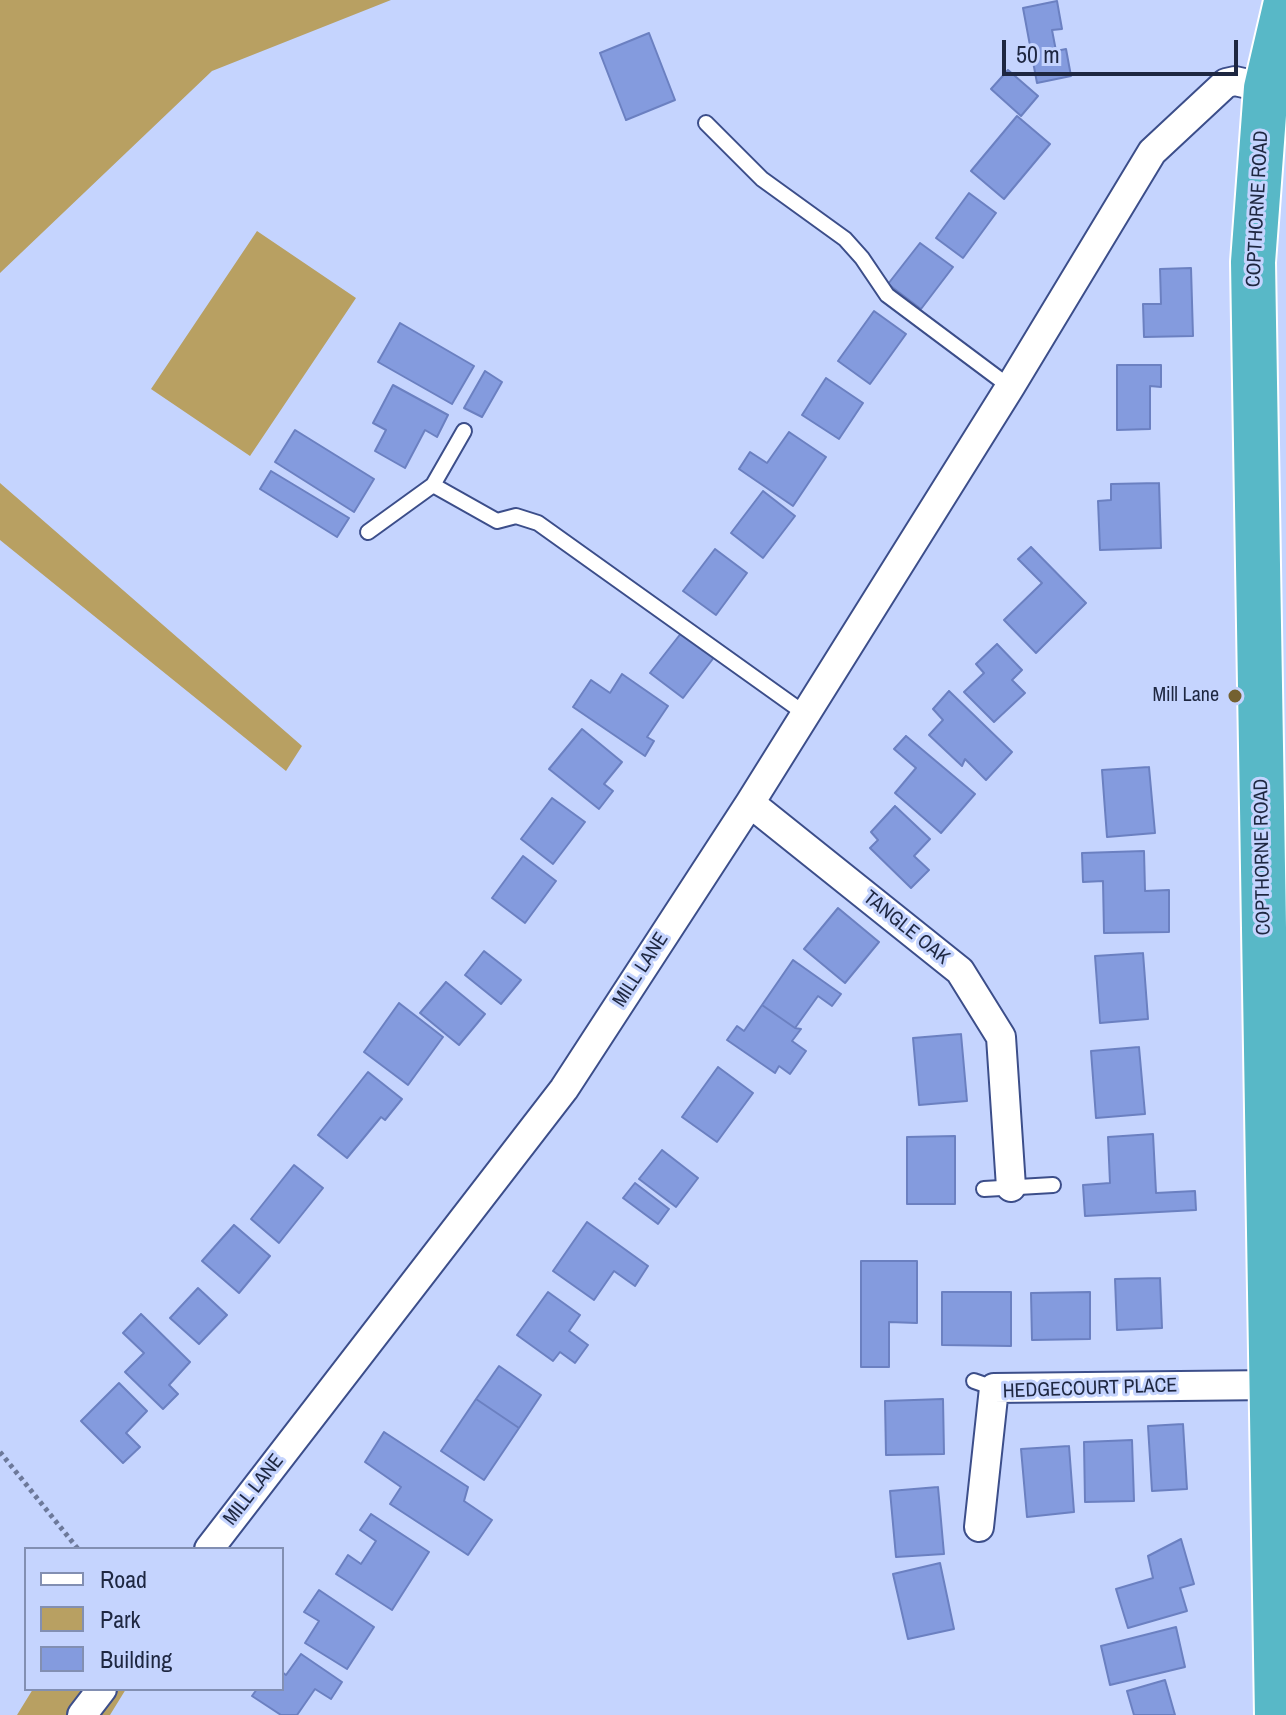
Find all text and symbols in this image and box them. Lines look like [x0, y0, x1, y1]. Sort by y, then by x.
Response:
scale bar [1006, 24, 1242, 74]
text: 50 m [1016, 38, 1060, 70]
street label: COPTHORNE ROAD [1242, 130, 1274, 288]
place label: Mill Lane [1152, 684, 1219, 708]
marker: Mill Lane [1226, 687, 1244, 705]
street label: COPTHORNE ROAD [1250, 778, 1276, 936]
street label: TANGLE OAK [858, 886, 954, 970]
street label: MILL LANE [608, 928, 674, 1012]
street label: HEDGECOURT PLACE [1002, 1374, 1178, 1404]
street label: MILL LANE [219, 1450, 289, 1530]
legend [24, 1547, 284, 1691]
text: Road [100, 1563, 147, 1595]
text: Park [100, 1603, 140, 1635]
text: Building [100, 1643, 172, 1675]

